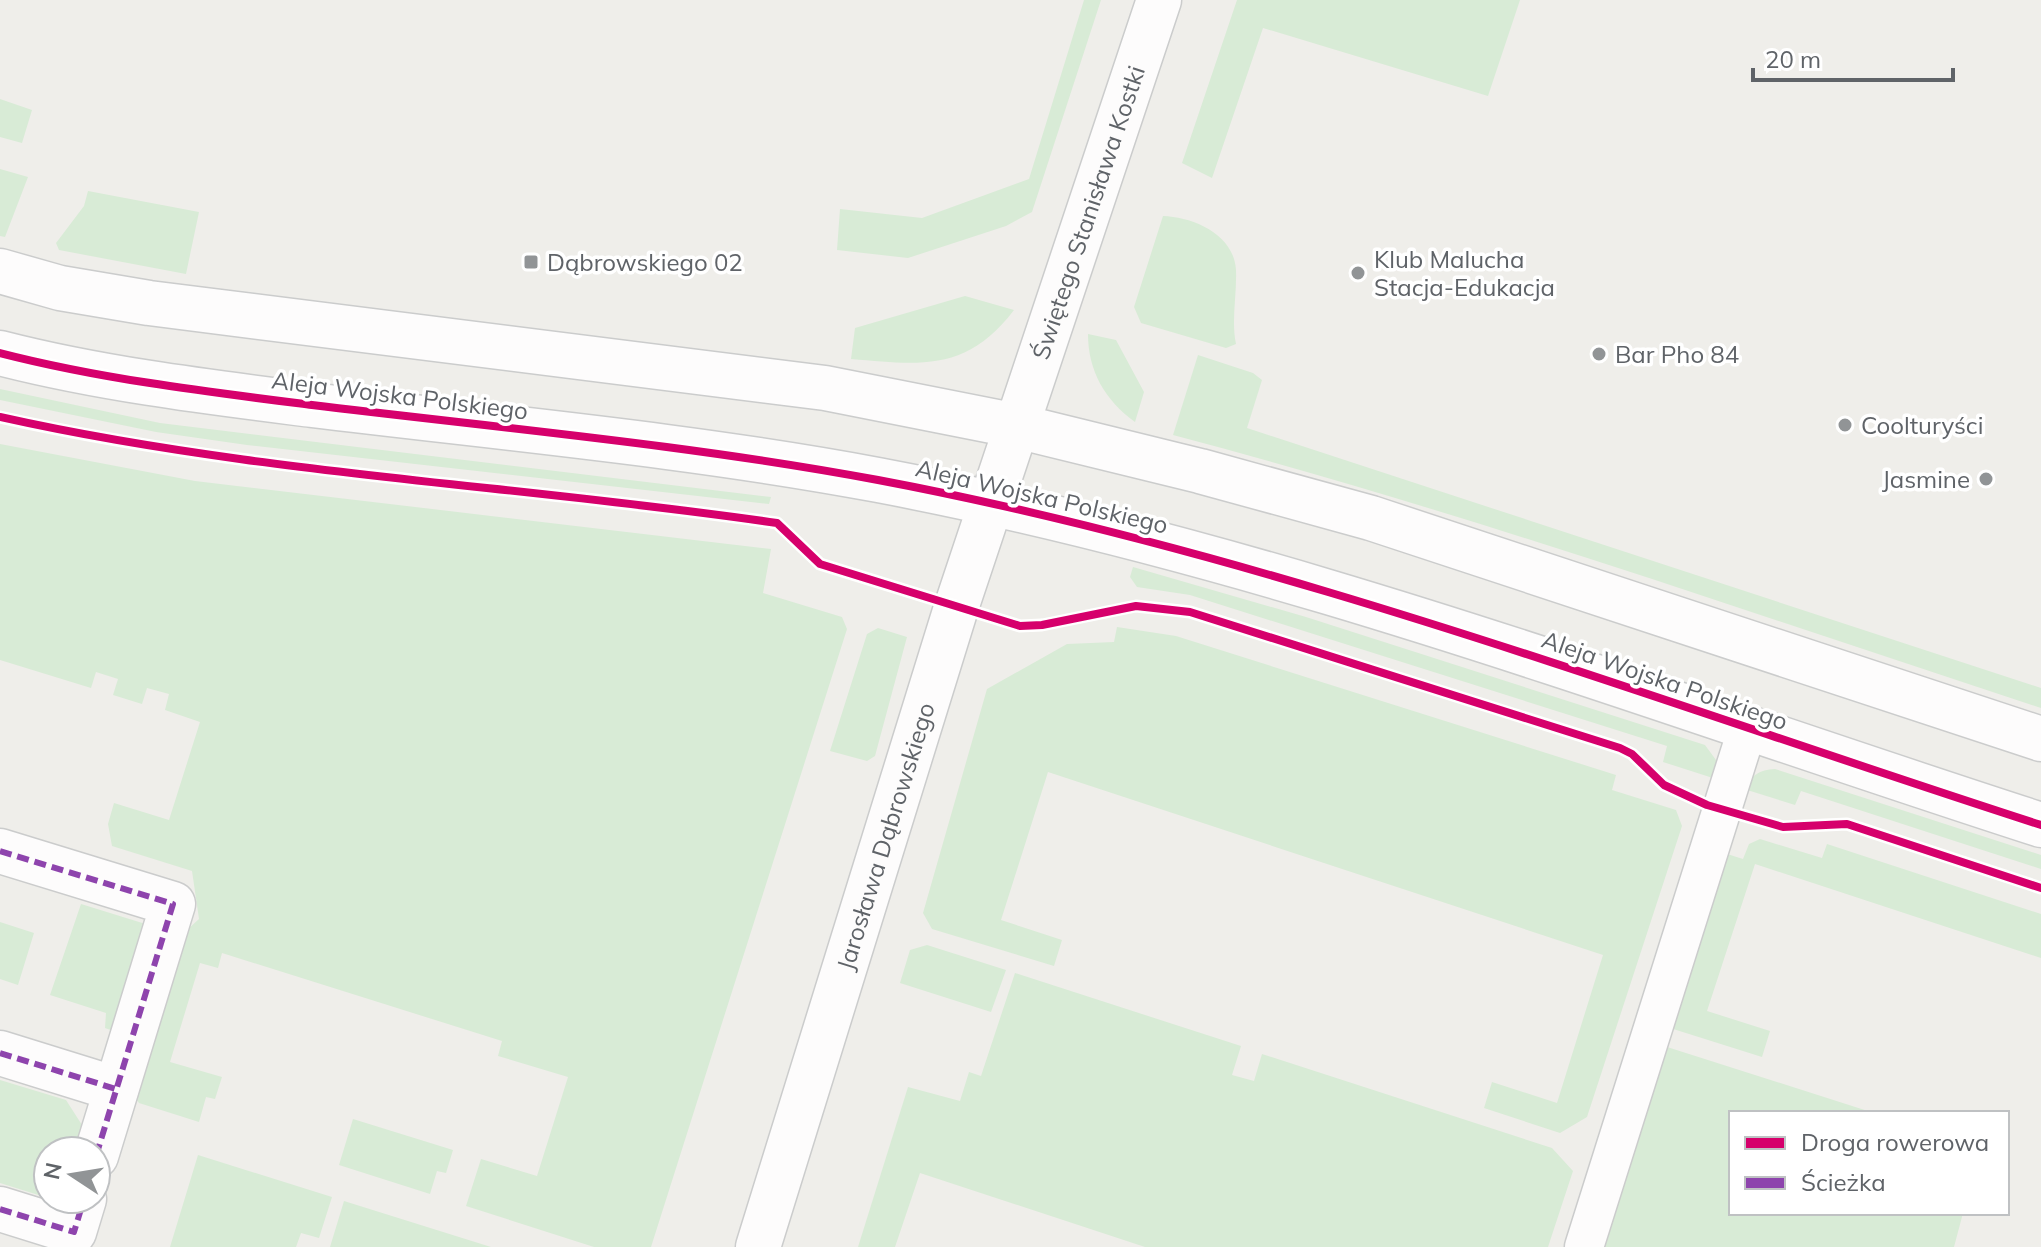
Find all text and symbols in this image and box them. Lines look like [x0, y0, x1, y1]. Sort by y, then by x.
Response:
scale bar [1753, 32, 1953, 82]
text: 20 m [1765, 44, 1821, 74]
street label: Świętego Stanisława Kostki [1025, 62, 1151, 363]
place label: Klub Malucha Stacja-Edukacja [1374, 244, 1555, 302]
place label: Dąbrowskiego 02 [547, 247, 743, 277]
marker: Dąbrowskiego 02 [522, 253, 540, 271]
marker: Klub Malucha Stacja-Edukacja [1349, 264, 1367, 282]
place label: Bar Pho 84 [1615, 339, 1739, 369]
marker: Bar Pho 84 [1590, 345, 1608, 363]
street label: Aleja Wojska Polskiego [270, 364, 530, 426]
place label: Coolturyści [1861, 410, 1983, 440]
marker: Coolturyści [1836, 416, 1854, 434]
street label: Aleja Wojska Polskiego [913, 452, 1171, 540]
place label: Jasmine [1882, 464, 1970, 494]
marker: Jasmine [1977, 470, 1995, 488]
street label: Aleja Wojska Polskiego [1538, 624, 1792, 736]
street label: Jarosława Dąbrowskiego [830, 699, 941, 974]
legend [1729, 1111, 2009, 1215]
text: Droga rowerowa [1801, 1127, 1989, 1157]
north arrow [32, 1135, 112, 1215]
text: N [37, 1160, 68, 1182]
text: Ścieżka [1801, 1167, 1886, 1197]

